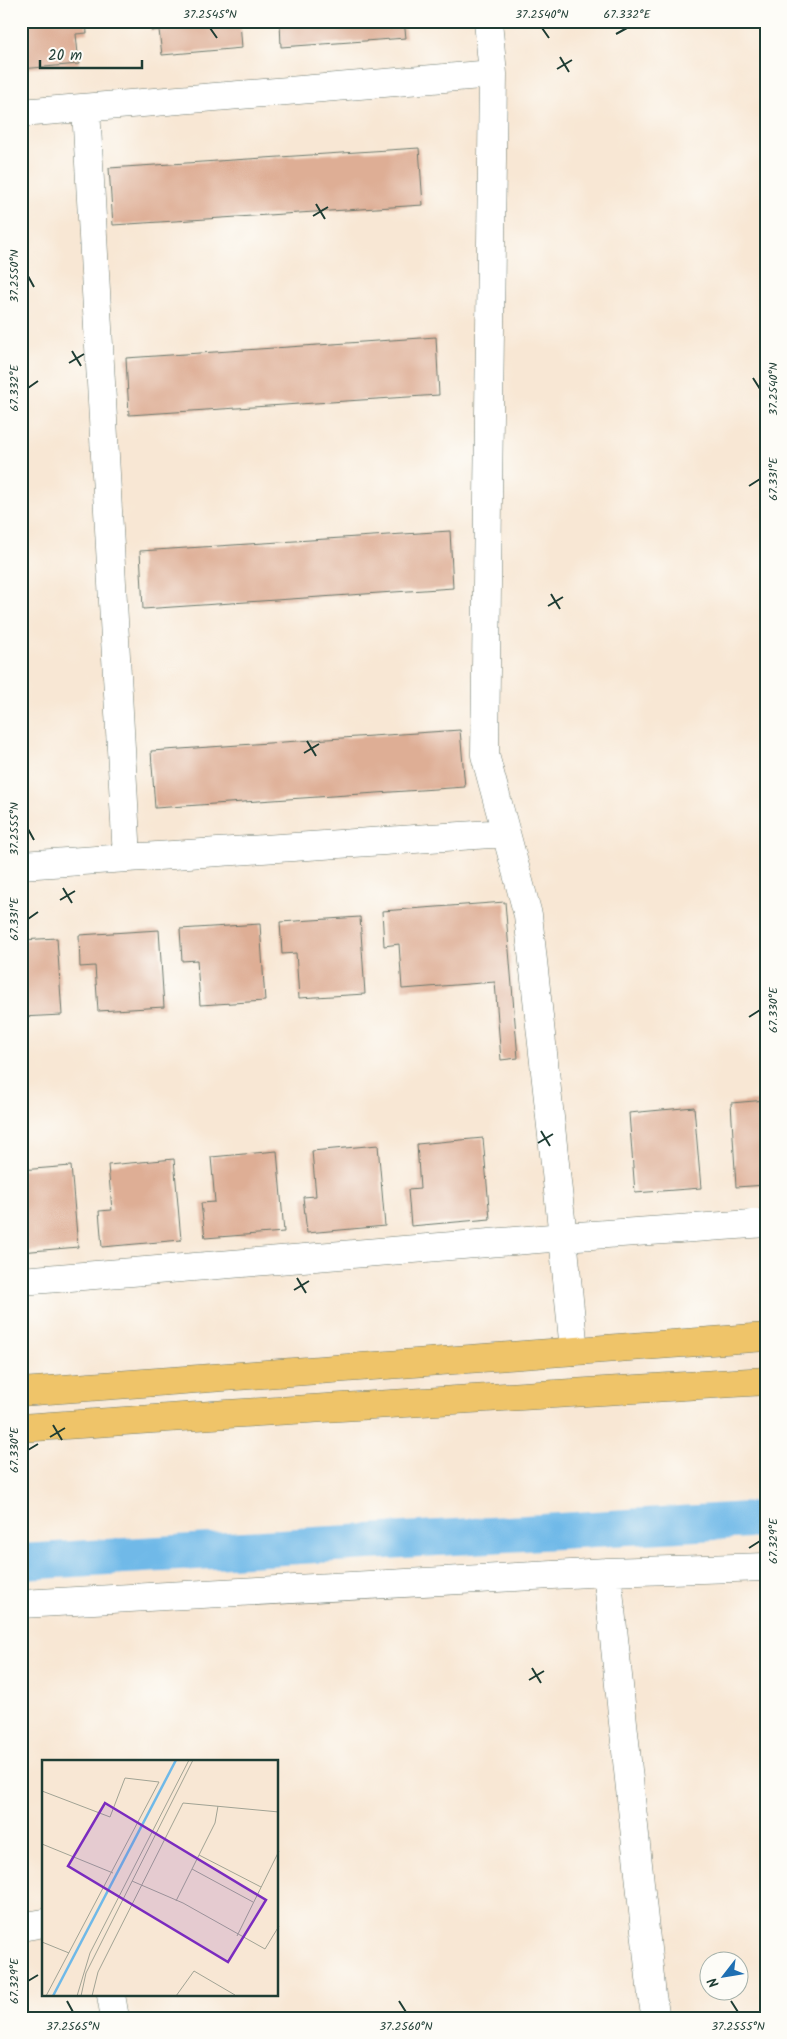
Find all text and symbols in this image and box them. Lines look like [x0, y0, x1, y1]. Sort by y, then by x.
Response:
text: 37.2545°N [183, 5, 237, 24]
text: 37.2540°N [515, 5, 569, 24]
text: 67.332°E [604, 5, 651, 24]
scale bar [40, 38, 142, 70]
text: 20 m [48, 44, 82, 68]
text: 37.2550°N [5, 249, 24, 303]
text: 37.2540°N [764, 362, 783, 416]
text: 67.332°E [5, 364, 24, 411]
text: 67.331°E [764, 456, 783, 501]
text: 37.2555°N [5, 802, 24, 856]
text: 67.331°E [5, 896, 24, 941]
text: 67.330°E [764, 986, 783, 1033]
text: 67.330°E [5, 1426, 24, 1473]
text: 67.329°E [764, 1517, 783, 1564]
inset map [42, 1760, 279, 1996]
north arrow [700, 1952, 750, 2002]
text: 67.329°E [5, 1957, 24, 2004]
text: N [702, 1973, 725, 1992]
text: 37.2565°N [46, 2017, 100, 2036]
text: 37.2560°N [379, 2017, 433, 2036]
text: 37.2555°N [711, 2017, 765, 2036]

